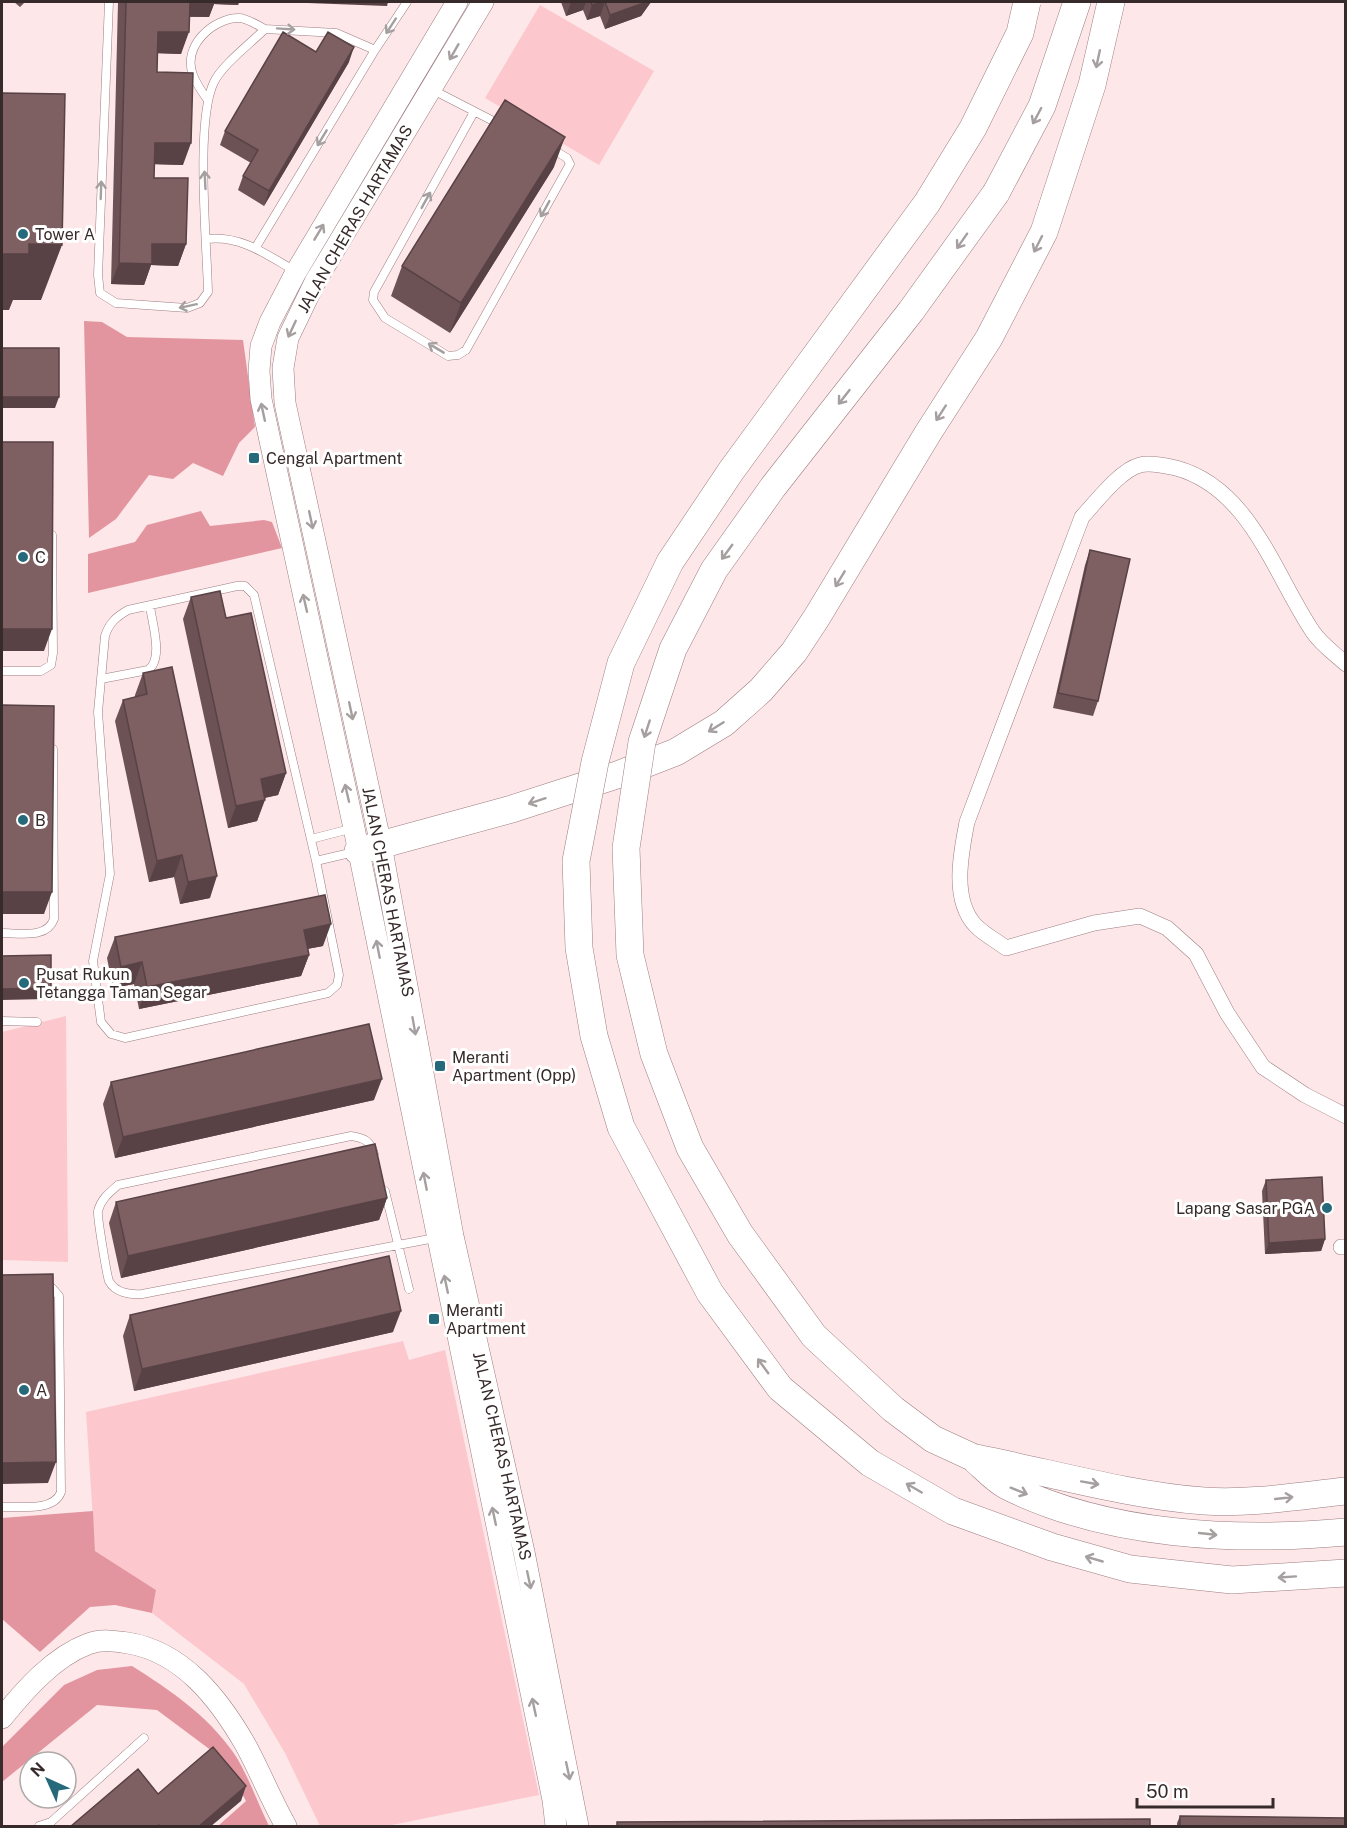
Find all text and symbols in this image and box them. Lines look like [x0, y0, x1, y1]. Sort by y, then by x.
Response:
one-way arrow [385, 17, 397, 34]
one-way arrow [276, 24, 296, 35]
one-way arrow [447, 43, 459, 60]
one-way arrow [1092, 49, 1104, 68]
one-way arrow [1031, 106, 1042, 124]
street label: JALAN CHERAS HARTAMAS [293, 122, 417, 316]
one-way arrow [315, 129, 327, 146]
one-way arrow [199, 171, 210, 191]
one-way arrow [96, 180, 107, 200]
one-way arrow [420, 192, 432, 209]
one-way arrow [539, 200, 550, 218]
one-way arrow [314, 224, 326, 241]
place label: Tower A [35, 225, 95, 244]
marker: Tower A [16, 227, 30, 241]
one-way arrow [956, 232, 968, 248]
one-way arrow [1032, 234, 1043, 252]
one-way arrow [179, 301, 198, 312]
one-way arrow [285, 320, 297, 338]
one-way arrow [428, 342, 445, 354]
one-way arrow [838, 388, 851, 404]
one-way arrow [257, 403, 269, 422]
one-way arrow [935, 404, 947, 420]
place label: Cengal Apartment [266, 449, 402, 468]
marker: Cengal Apartment [247, 451, 261, 465]
one-way arrow [305, 510, 317, 529]
one-way arrow [721, 544, 733, 560]
place label: C [35, 548, 46, 567]
marker: C [16, 550, 30, 564]
one-way arrow [833, 570, 845, 587]
one-way arrow [298, 594, 310, 613]
one-way arrow [346, 701, 358, 720]
one-way arrow [640, 719, 651, 738]
one-way arrow [708, 722, 725, 734]
one-way arrow [341, 784, 352, 804]
street label: JALAN CHERAS HARTAMAS [358, 785, 418, 999]
one-way arrow [528, 796, 547, 807]
place label: B [35, 811, 46, 830]
marker: B [16, 813, 30, 827]
one-way arrow [372, 939, 383, 959]
place label: Pusat Rukun Tetangga Taman Segar [36, 965, 207, 1002]
marker: Pusat Rukun Tetangga Taman Segar [17, 976, 31, 990]
one-way arrow [409, 1016, 420, 1035]
place label: Meranti Apartment (Opp) [452, 1048, 576, 1085]
marker: Meranti Apartment (Opp) [433, 1059, 447, 1073]
one-way arrow [419, 1172, 430, 1191]
place label: Lapang Sasar PGA [1176, 1199, 1315, 1218]
marker: Lapang Sasar PGA [1320, 1201, 1334, 1215]
one-way arrow [440, 1275, 451, 1294]
place label: Meranti Apartment [446, 1301, 526, 1338]
marker: Meranti Apartment [427, 1312, 441, 1326]
street label: JALAN CHERAS HARTAMAS [469, 1350, 535, 1562]
one-way arrow [757, 1358, 770, 1374]
place label: A [36, 1381, 47, 1400]
marker: A [17, 1383, 31, 1397]
one-way arrow [1080, 1478, 1100, 1489]
one-way arrow [905, 1482, 923, 1493]
one-way arrow [1009, 1486, 1028, 1497]
one-way arrow [1273, 1492, 1293, 1503]
one-way arrow [488, 1507, 499, 1527]
one-way arrow [1198, 1529, 1218, 1540]
one-way arrow [1085, 1553, 1104, 1564]
one-way arrow [524, 1569, 535, 1589]
one-way arrow [1278, 1572, 1298, 1583]
one-way arrow [527, 1698, 539, 1717]
north arrow [18, 1750, 78, 1810]
text: N [27, 1759, 49, 1781]
one-way arrow [563, 1761, 575, 1780]
scale bar [1137, 1771, 1274, 1809]
text: 50 m [1146, 1781, 1189, 1802]

